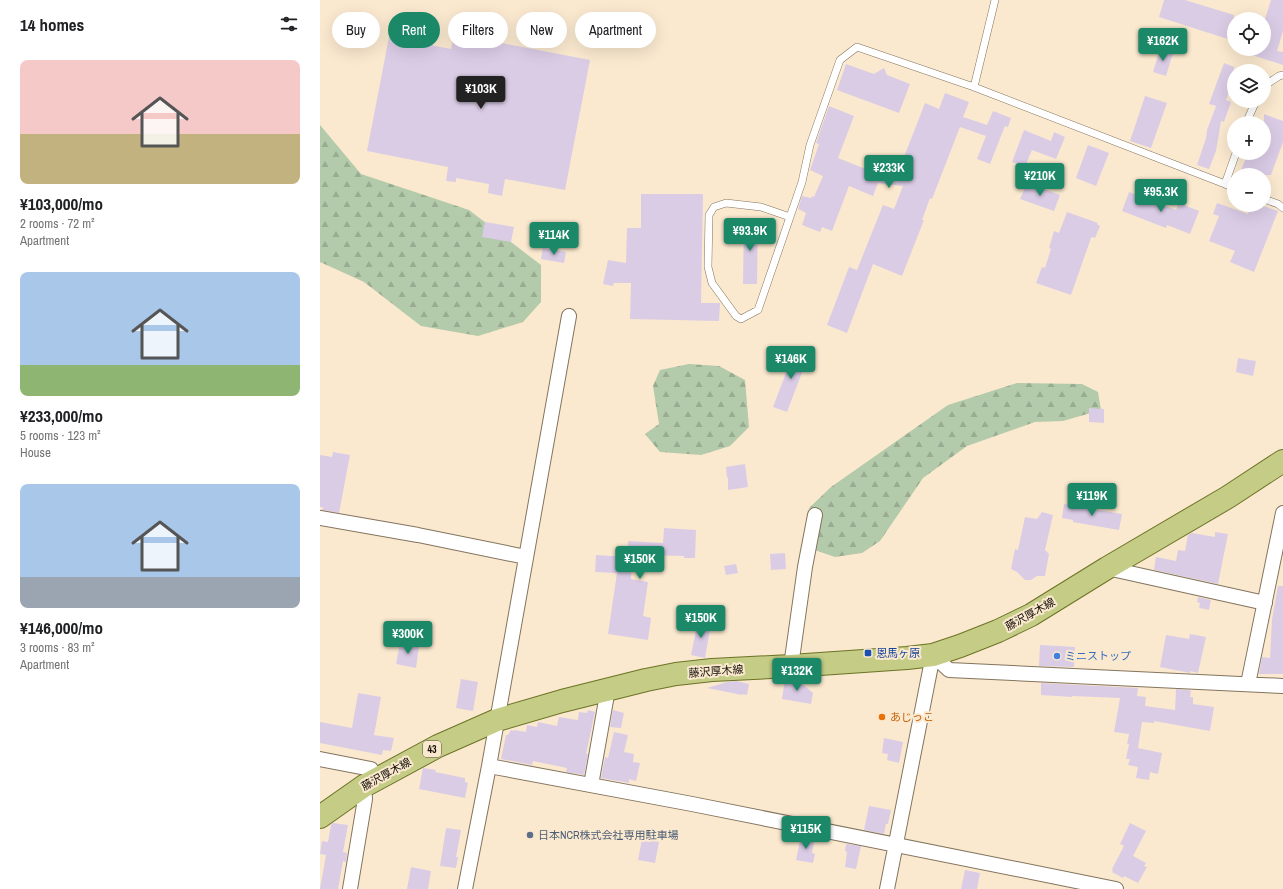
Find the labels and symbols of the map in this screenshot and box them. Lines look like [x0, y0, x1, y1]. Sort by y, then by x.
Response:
pin: ¥162K [1135, 28, 1191, 62]
pin: ¥103K [453, 76, 509, 110]
pin: ¥233K [861, 155, 917, 189]
pin: ¥210K [1012, 163, 1068, 197]
pin: ¥95.3K [1128, 179, 1194, 213]
pin: ¥93.9K [717, 218, 783, 252]
pin: ¥114K [526, 222, 582, 256]
pin: ¥146K [763, 346, 819, 380]
pin: ¥119K [1064, 483, 1120, 517]
pin: ¥150K [612, 546, 668, 580]
street label: 藤沢厚木線 [1003, 595, 1057, 633]
pin: ¥150K [673, 605, 729, 639]
pin: ¥300K [380, 621, 436, 655]
place label: 恩馬ヶ原 [876, 646, 920, 660]
marker: 恩馬ヶ原 [863, 648, 873, 658]
place label: ミニストップ [1065, 649, 1131, 663]
marker: ミニストップ [1052, 651, 1062, 661]
pin: ¥132K [769, 658, 825, 692]
street label: 藤沢厚木線 [688, 662, 744, 680]
place label: あじっこ [890, 710, 934, 724]
marker: あじっこ [877, 712, 887, 722]
road number: 43 [423, 741, 441, 757]
street label: 藤沢厚木線 [359, 755, 413, 793]
pin: ¥115K [778, 816, 834, 850]
place label: 日本NCR株式会社専用駐車場 [538, 828, 679, 842]
marker: 日本NCR株式会社専用駐車場 [525, 830, 535, 840]

